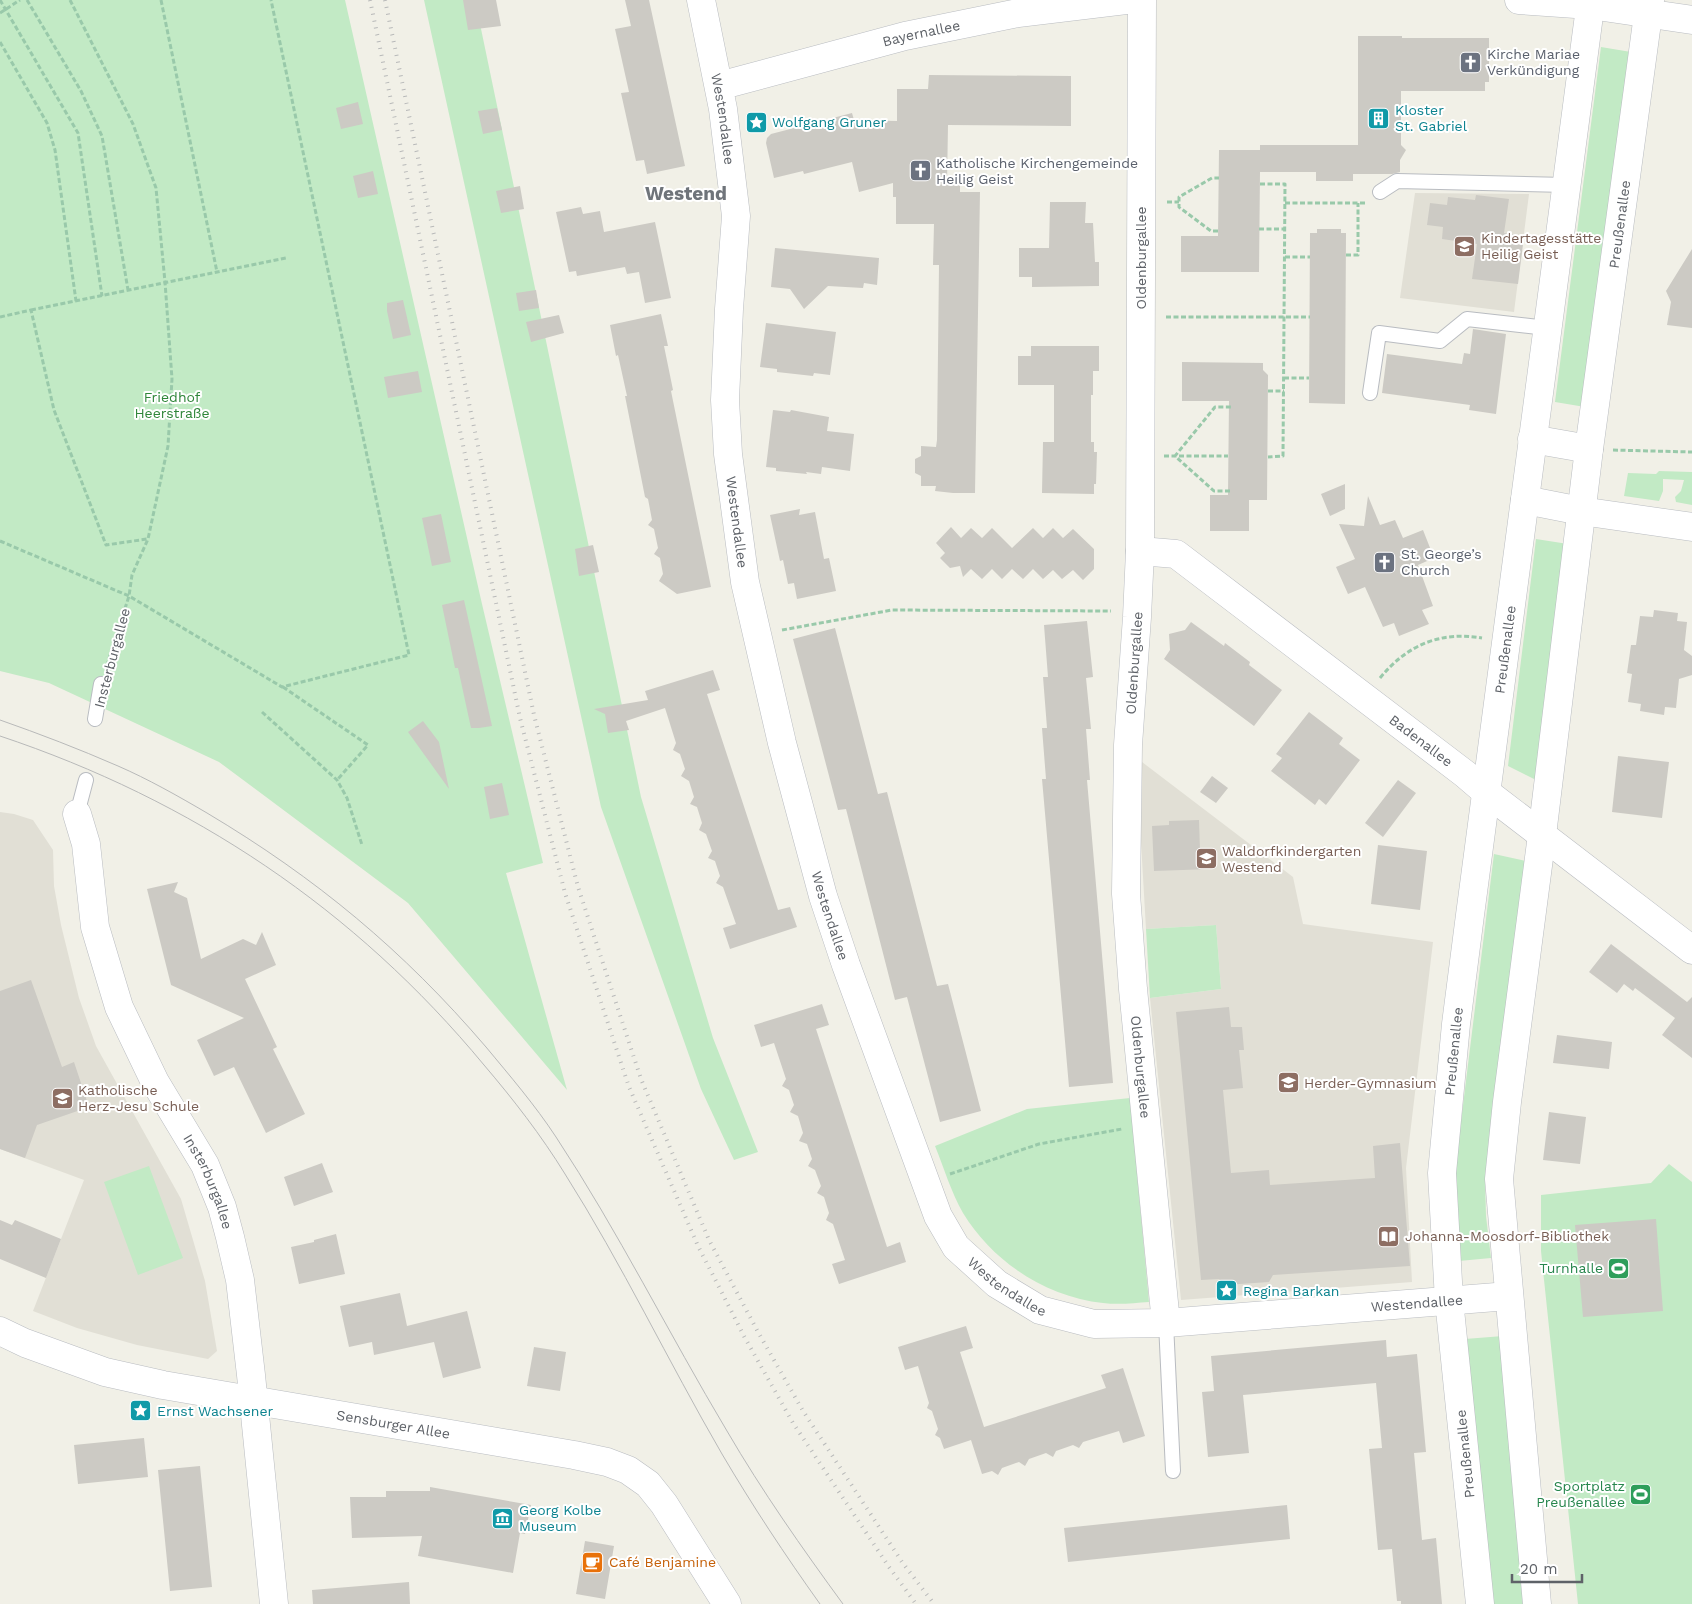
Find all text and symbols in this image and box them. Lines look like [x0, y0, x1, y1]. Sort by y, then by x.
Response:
street label: Bayernallee [881, 17, 961, 50]
place label: Kirche Mariae Verkündigung [1487, 46, 1580, 78]
church icon: Kirche Mariae Verkündigung [1459, 50, 1483, 74]
street label: Westendallee [708, 72, 738, 166]
place label: Kloster St. Gabriel [1395, 102, 1468, 134]
building icon: Kloster St. Gabriel [1367, 106, 1391, 130]
place icon: Wolfgang Gruner [744, 110, 768, 134]
place label: Wolfgang Gruner [772, 114, 887, 130]
place label: Katholische Kirchengemeinde Heilig Geist [936, 155, 1138, 187]
church icon: Katholische Kirchengemeinde Heilig Geist [908, 159, 932, 183]
street label: Preußenallee [1606, 179, 1633, 269]
district label: Westend [645, 182, 727, 205]
street label: Oldenburgallee [1133, 206, 1149, 310]
place label: Kindertagesstätte Heilig Geist [1481, 230, 1601, 262]
school or university icon: Kindertagesstätte Heilig Geist [1453, 234, 1477, 258]
park label: Friedhof Heerstraße [134, 389, 210, 421]
street label: Westendallee [723, 475, 751, 569]
place label: St. George’s Church [1401, 546, 1482, 578]
church icon: St. George’s Church [1373, 550, 1397, 574]
street label: Preußenallee [1491, 605, 1519, 695]
street label: Insterburgallee [91, 606, 133, 710]
street label: Oldenburgallee [1122, 611, 1146, 715]
street label: Badenallee [1386, 711, 1456, 770]
place label: Waldorfkindergarten Westend [1222, 843, 1361, 875]
school or university icon: Waldorfkindergarten Westend [1194, 847, 1218, 871]
street label: Westendallee [809, 869, 852, 962]
street label: Preußenallee [1441, 1006, 1466, 1096]
street label: Oldenburgallee [1128, 1015, 1154, 1119]
school or university icon: Herder-Gymnasium [1276, 1071, 1300, 1095]
place label: Herder-Gymnasium [1304, 1075, 1437, 1091]
place label: Katholische Herz-Jesu Schule [78, 1082, 199, 1114]
school or university icon: Katholische Herz-Jesu Schule [50, 1086, 74, 1110]
street label: Insterburgallee [180, 1131, 236, 1231]
library icon: Johanna-Moosdorf-Bibliothek [1377, 1224, 1401, 1248]
place label: Johanna-Moosdorf-Bibliothek [1405, 1228, 1609, 1244]
street label: Westendallee [965, 1254, 1048, 1319]
sports icon: Turnhalle [1607, 1256, 1631, 1280]
place label: Turnhalle [1539, 1260, 1603, 1276]
place icon: Regina Barkan [1215, 1279, 1239, 1303]
place label: Regina Barkan [1243, 1283, 1340, 1299]
street label: Westendallee [1370, 1292, 1464, 1315]
place icon: Ernst Wachsener [129, 1399, 153, 1423]
place label: Ernst Wachsener [157, 1403, 274, 1419]
street label: Sensburger Allee [335, 1407, 451, 1442]
street label: Preußenallee [1452, 1409, 1478, 1499]
place label: Sportplatz Preußenallee [1536, 1478, 1625, 1510]
sports icon: Sportplatz Preußenallee [1629, 1482, 1653, 1506]
place label: Georg Kolbe Museum [519, 1502, 601, 1534]
museum icon: Georg Kolbe Museum [491, 1506, 515, 1530]
cafe icon: Café Benjamine [581, 1550, 605, 1574]
scale bar [1512, 1552, 1582, 1584]
place label: Café Benjamine [609, 1554, 716, 1570]
text: 20 m [1520, 1560, 1558, 1578]

